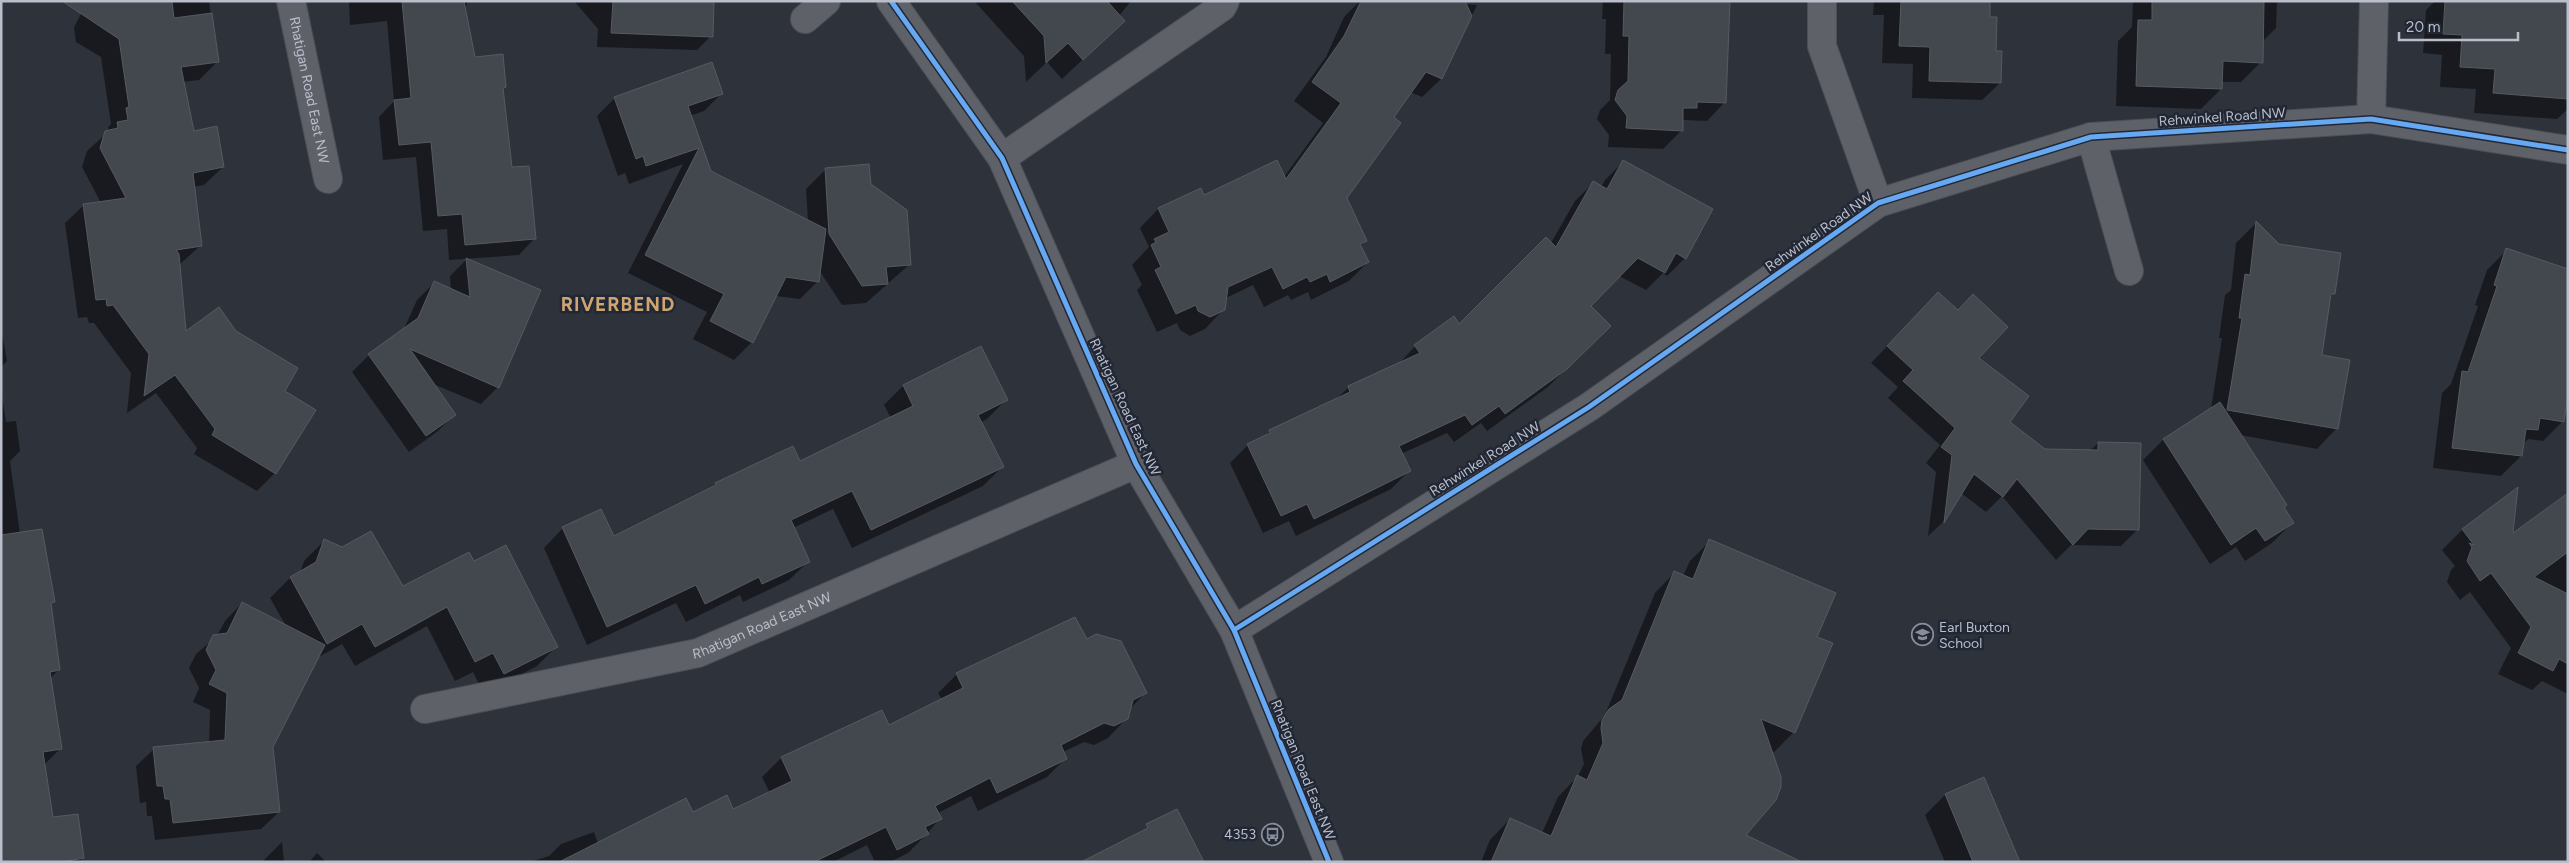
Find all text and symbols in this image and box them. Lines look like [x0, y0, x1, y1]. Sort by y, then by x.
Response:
scale bar [2399, 10, 2518, 42]
street label: Rhatigan Road East NW [286, 15, 333, 166]
text: 20 m [2406, 18, 2440, 36]
street label: Rehwinkel Road NW [2158, 104, 2286, 130]
street label: Rehwinkel Road NW [1762, 188, 1876, 275]
district label: RIVERBEND [561, 293, 675, 316]
street label: Rhatigan Road East NW [1086, 336, 1165, 479]
street label: Rehwinkel Road NW [1427, 418, 1544, 500]
street label: Rhatigan Road East NW [691, 588, 834, 662]
place label: Earl Buxton School [1939, 619, 2010, 652]
school or university icon: Earl Buxton School [1911, 623, 1935, 647]
street label: Rhatigan Road East NW [1267, 697, 1339, 843]
bus stop icon: 4353 [1260, 822, 1284, 846]
place label: 4353 [1224, 826, 1256, 843]

